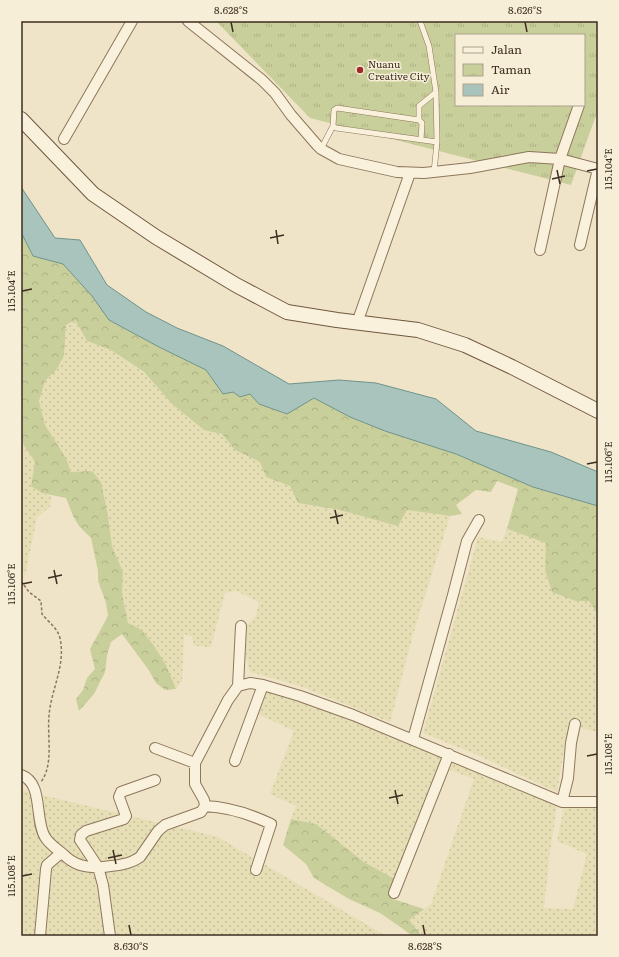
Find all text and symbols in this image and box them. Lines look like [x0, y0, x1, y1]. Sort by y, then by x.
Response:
text: 8.628°S [214, 2, 248, 17]
text: 8.626°S [508, 2, 542, 17]
legend [455, 34, 585, 106]
text: Jalan [491, 40, 522, 58]
place label: Nuanu Creative City [368, 56, 430, 83]
text: Taman [491, 60, 531, 78]
marker: Nuanu Creative City [355, 65, 365, 75]
text: Air [491, 80, 510, 98]
text: 115.104°E [600, 148, 615, 190]
text: 115.104°E [3, 270, 18, 312]
text: 115.106°E [600, 441, 615, 483]
text: 115.106°E [3, 563, 18, 605]
text: 115.108°E [600, 733, 615, 775]
text: 115.108°E [3, 855, 18, 897]
text: 8.630°S [114, 938, 148, 953]
text: 8.628°S [408, 938, 442, 953]

